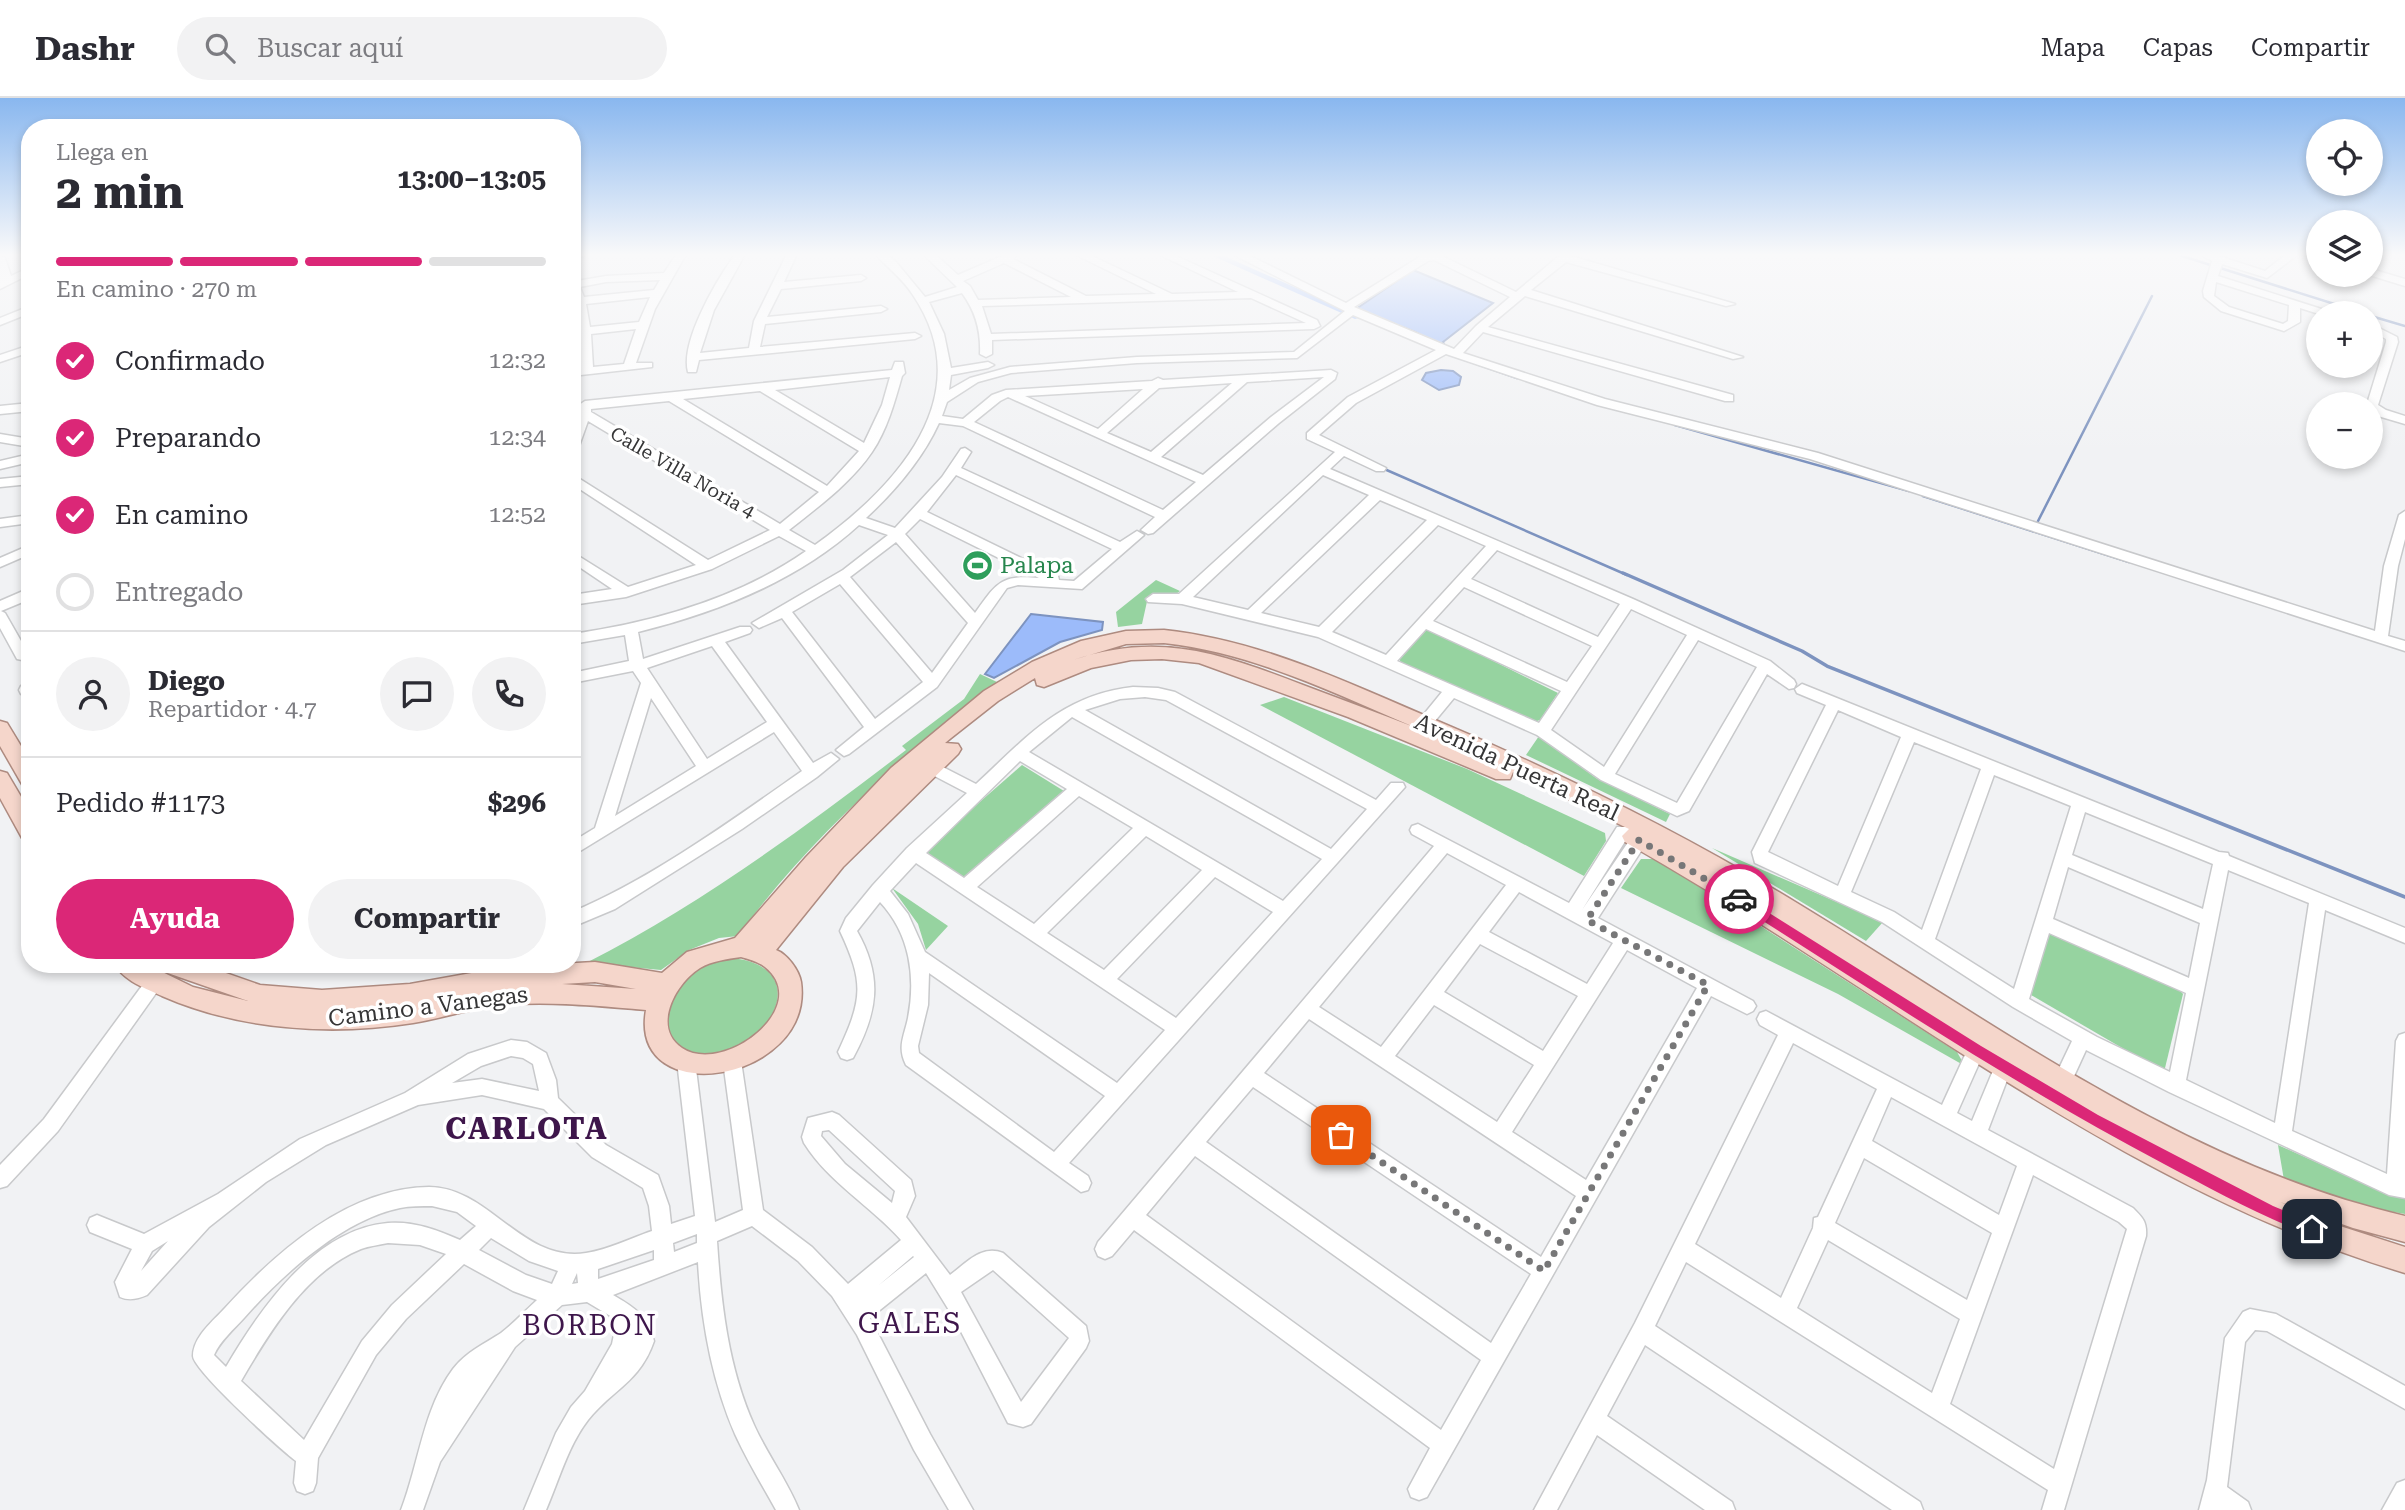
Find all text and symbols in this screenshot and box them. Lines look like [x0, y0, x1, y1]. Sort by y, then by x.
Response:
search box [177, 17, 667, 80]
text: Dashr [35, 29, 135, 68]
icon: search [201, 29, 239, 67]
text: Buscar aquí [257, 33, 403, 63]
text: Mapa [2041, 34, 2105, 62]
text: Capas [2143, 34, 2213, 62]
text: Compartir [2251, 34, 2370, 62]
map controls [2306, 119, 2383, 469]
button: locate [2306, 119, 2383, 196]
text: Llega en [56, 139, 148, 166]
text: 13:00–13:05 [397, 164, 546, 194]
text: 2 min [56, 165, 184, 219]
button: layers [2306, 210, 2383, 287]
text: En camino · 270 m [56, 276, 257, 303]
button: + [2306, 301, 2383, 378]
icon: check [56, 342, 94, 380]
text: Confirmado [115, 346, 265, 376]
text: 12:32 [489, 347, 546, 374]
button: − [2306, 392, 2383, 469]
icon: check [56, 419, 94, 457]
street label: Calle Villa Noria 4 [606, 422, 760, 523]
text: Preparando [115, 423, 261, 453]
text: 12:34 [489, 424, 546, 451]
icon: check [56, 496, 94, 534]
text: En camino [115, 500, 248, 530]
text: 12:52 [489, 501, 546, 528]
sports icon: Palapa [960, 548, 994, 582]
place label: Palapa [1000, 552, 1074, 579]
text: Entregado [115, 577, 244, 607]
button: person [56, 657, 130, 731]
button: chat [380, 657, 454, 731]
button: phone [472, 657, 546, 731]
text: Diego [148, 666, 225, 696]
text: Repartidor · 4.7 [148, 696, 317, 723]
street label: Avenida Puerta Real [1410, 708, 1623, 827]
text: Pedido #1173 [56, 788, 225, 818]
text: $296 [488, 788, 546, 818]
courier [1704, 864, 1774, 934]
button: Ayuda [56, 879, 294, 959]
button: Compartir [308, 879, 546, 959]
icon: car [1720, 880, 1758, 918]
street label: Camino a Vanegas [327, 981, 529, 1032]
pin [1311, 1105, 1371, 1165]
district label: CARLOTA [445, 1111, 609, 1146]
icon: bag [1322, 1116, 1360, 1154]
pin [2282, 1199, 2342, 1259]
icon: home [2293, 1210, 2331, 1248]
district label: GALES [858, 1307, 962, 1340]
district label: BORBON [522, 1309, 658, 1342]

